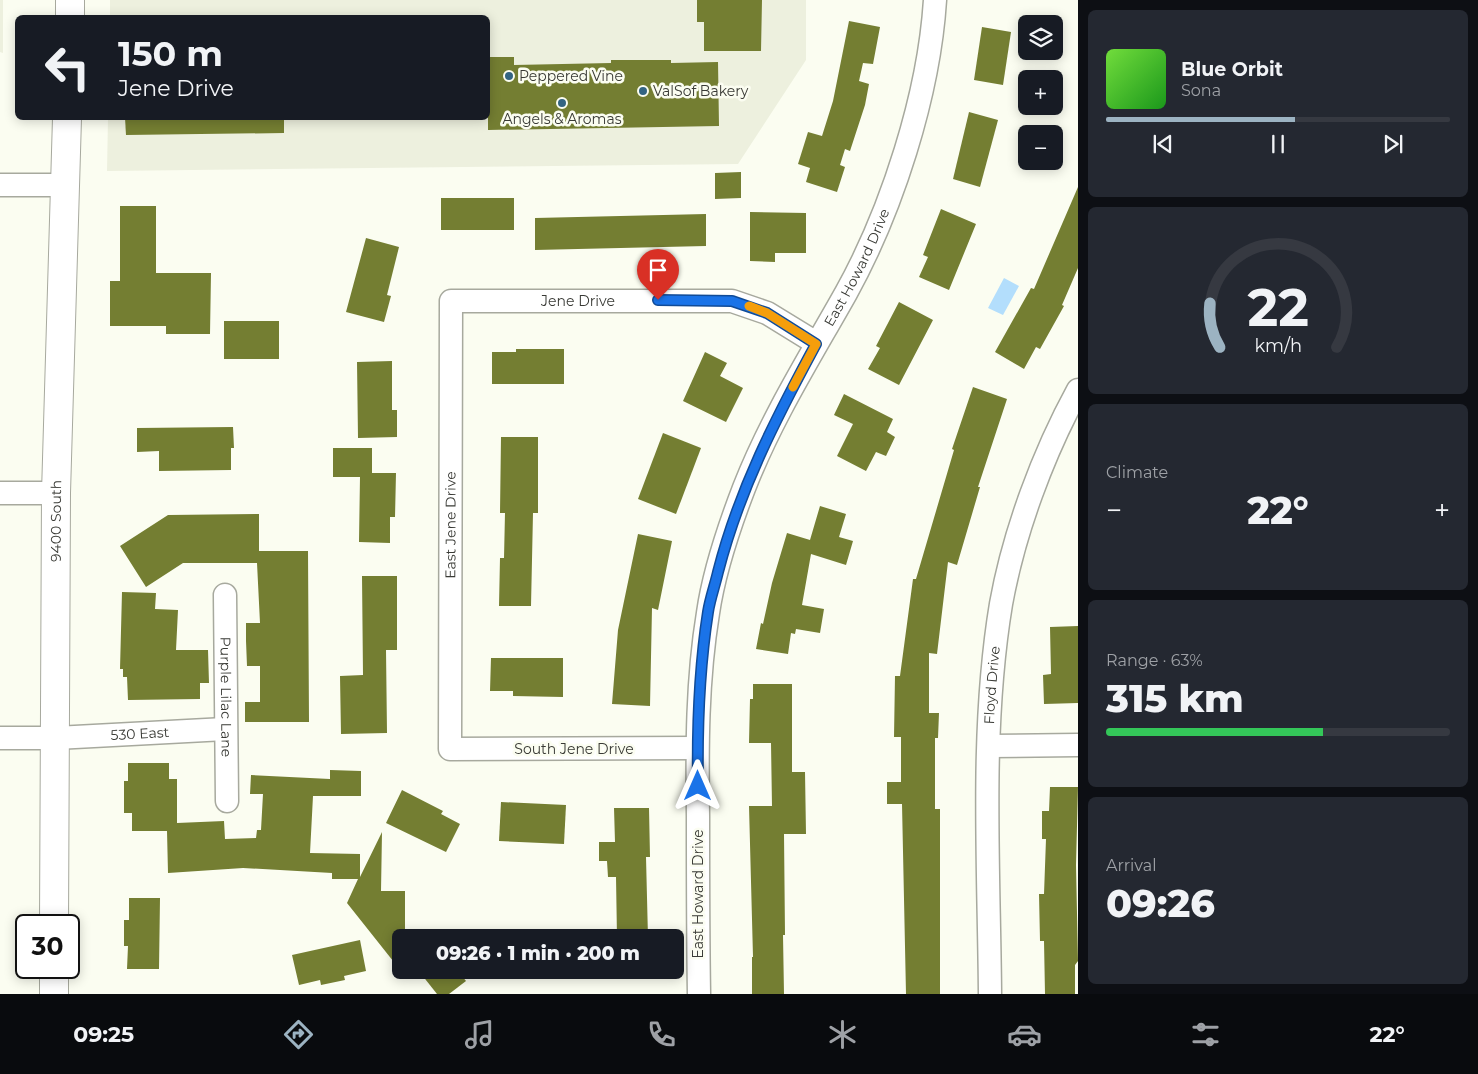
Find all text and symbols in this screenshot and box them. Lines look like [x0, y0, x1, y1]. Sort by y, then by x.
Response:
map controls [1018, 15, 1063, 170]
button: layers [1018, 15, 1063, 60]
text: 150 m [118, 32, 223, 75]
icon: left [35, 35, 100, 100]
text: Blue Orbit [1181, 58, 1283, 81]
place label: Peppered Vine [519, 67, 623, 85]
marker: Peppered Vine [503, 70, 515, 82]
button: + [1018, 70, 1063, 115]
text: Jene Drive [118, 75, 234, 102]
text: Sona [1181, 81, 1221, 100]
place label: ValSof Bakery [653, 82, 749, 100]
marker: ValSof Bakery [637, 85, 649, 97]
marker: Angels & Aromas [556, 97, 568, 109]
place label: Angels & Aromas [502, 110, 622, 128]
button: − [1018, 125, 1063, 170]
icon: previous [1149, 130, 1177, 158]
icon: pause [1264, 130, 1292, 158]
icon: next [1379, 130, 1407, 158]
street label: East Howard Drive [820, 206, 893, 329]
pin [637, 249, 679, 300]
icon: arrive [644, 256, 672, 284]
text: 22 [1247, 276, 1309, 339]
street label: Jene Drive [540, 292, 615, 310]
text: km/h [1254, 335, 1302, 356]
text: Climate [1106, 463, 1168, 482]
street label: East Jene Drive [441, 471, 460, 579]
street label: 9400 South [47, 480, 65, 562]
text: 22° [1247, 487, 1309, 534]
text: − [1106, 493, 1122, 527]
text: + [1434, 493, 1450, 527]
street label: Purple Lilac Lane [216, 637, 236, 757]
street label: Floyd Drive [980, 645, 1004, 725]
text: Range · 63% [1106, 651, 1203, 670]
text: 315 km [1106, 675, 1244, 722]
street label: 530 East [110, 723, 170, 744]
street label: South Jene Drive [514, 740, 634, 758]
position arrow [671, 759, 723, 811]
street label: East Howard Drive [689, 829, 707, 959]
text: Arrival [1106, 856, 1156, 875]
text: 09:26 [1106, 880, 1215, 927]
speed limit sign: 30 [15, 914, 80, 979]
text: 09:26 · 1 min · 200 m [436, 942, 640, 965]
icon: directions [281, 1017, 316, 1052]
icon: music [462, 1017, 497, 1052]
icon: phone [644, 1017, 679, 1052]
icon: climate [825, 1017, 860, 1052]
icon: car [1007, 1017, 1042, 1052]
icon: filters [1188, 1017, 1223, 1052]
text: 09:25 [73, 1021, 134, 1048]
text: 22° [1370, 1021, 1405, 1048]

